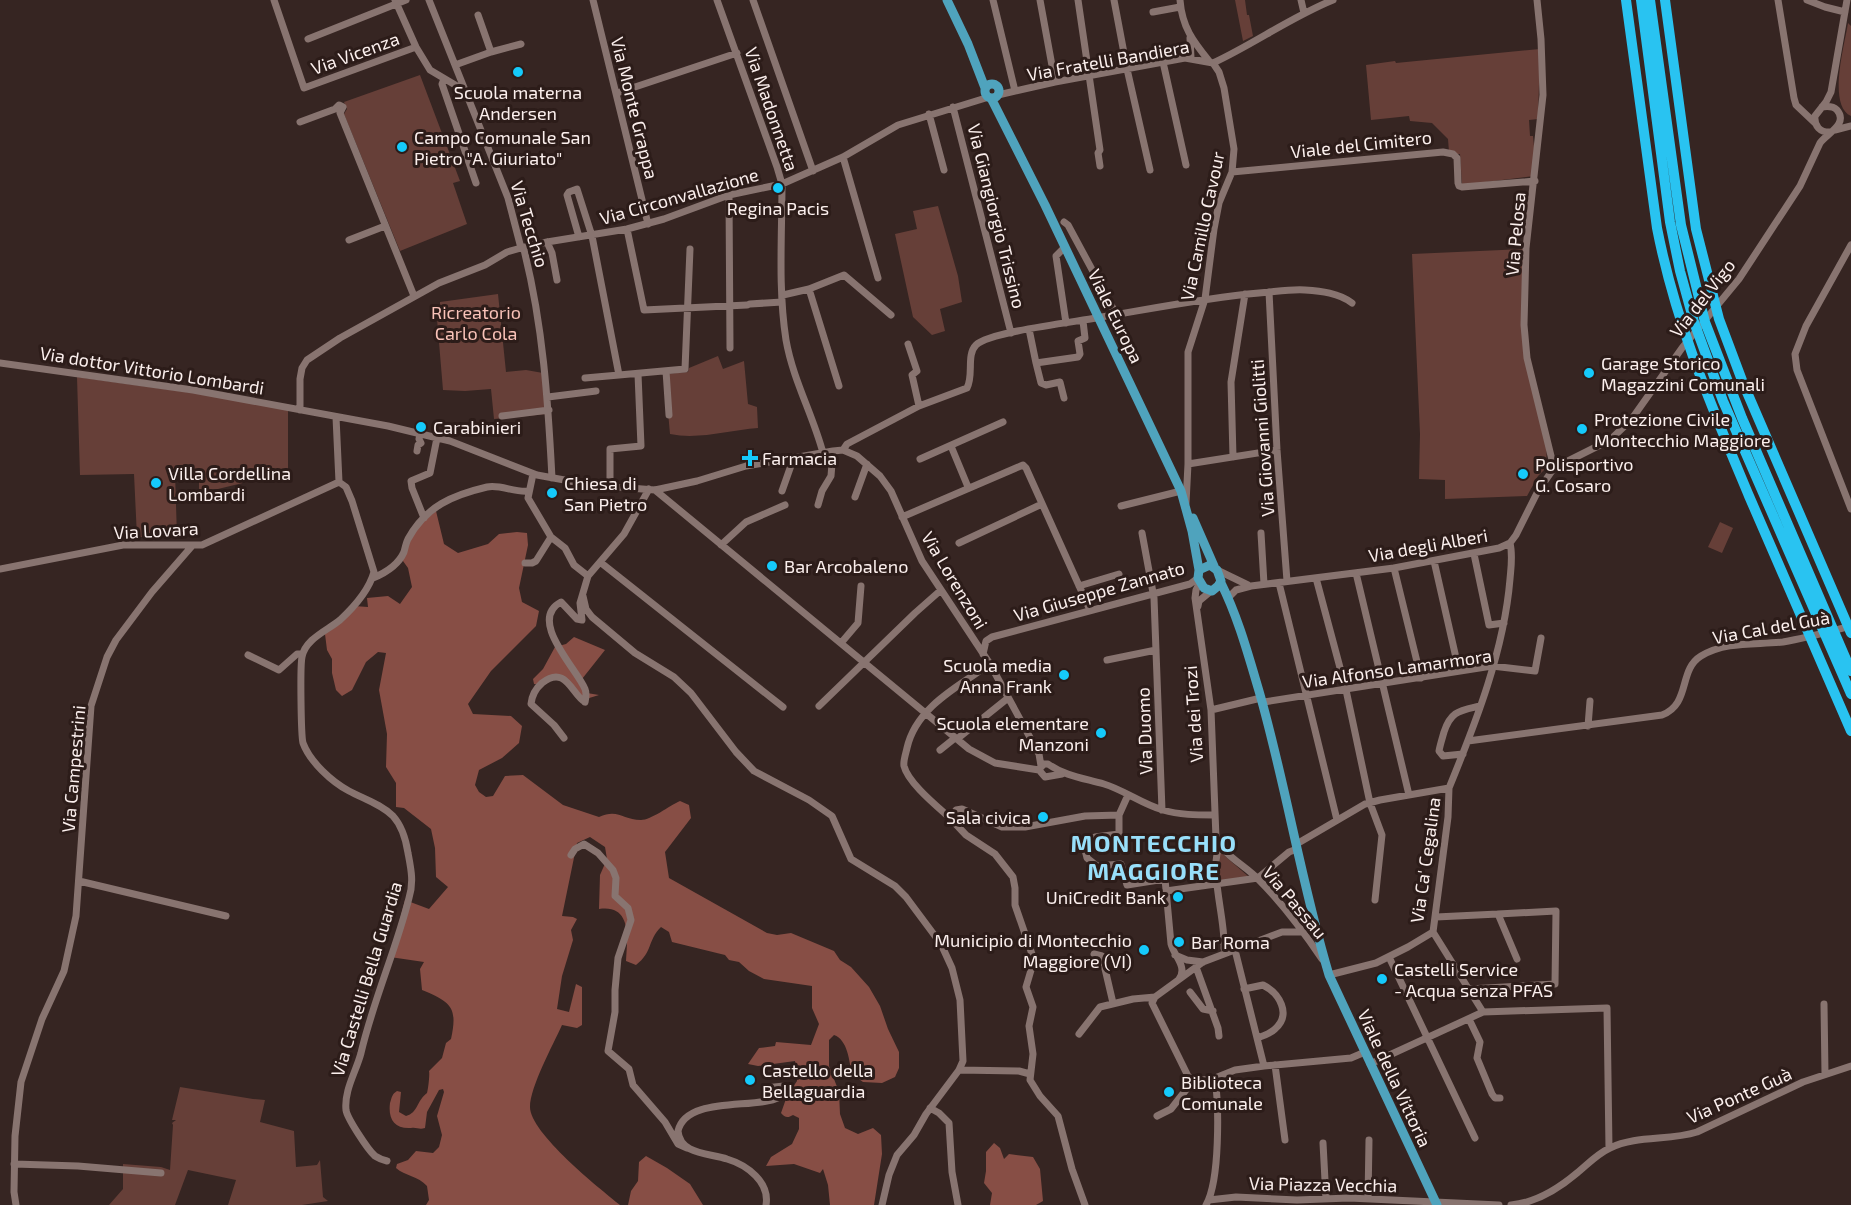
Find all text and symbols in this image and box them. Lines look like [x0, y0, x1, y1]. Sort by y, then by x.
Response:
street label: Via Vicenza [308, 27, 402, 79]
street label: Via Monte Grappa [607, 35, 663, 181]
street label: Via Fratelli Bandiera [1025, 35, 1191, 85]
street label: Via Madonnetta [740, 44, 804, 174]
marker: Scuola materna Andersen [511, 65, 525, 79]
place label: Scuola materna Andersen [454, 81, 582, 124]
street label: Via Giangiorgio Trissino [963, 121, 1031, 311]
place label: Campo Comunale San Pietro "A. Giuriato" [414, 126, 591, 169]
street label: Viale del Cimitero [1289, 126, 1433, 162]
marker: Campo Comunale San Pietro "A. Giuriato" [395, 140, 409, 154]
street label: Via Camillo Cavour [1175, 149, 1229, 303]
street label: Via Circonvallazione [597, 163, 761, 229]
street label: Via Tecchio [506, 178, 554, 270]
marker: Regina Pacis [771, 181, 785, 195]
street label: Via Pelosa [1500, 191, 1530, 277]
place label: Regina Pacis [727, 197, 829, 219]
street label: Via del Vigo [1665, 254, 1739, 342]
street label: Viale Europa [1084, 265, 1148, 367]
park label: Ricreatorio Carlo Cola [431, 301, 521, 344]
street label: Via dottor Vittorio Lombardi [38, 341, 266, 399]
place label: Garage Storico Magazzini Comunali [1601, 352, 1765, 395]
street label: Via Giovanni Giolitti [1246, 358, 1278, 518]
marker: Garage Storico Magazzini Comunali [1582, 366, 1596, 380]
place label: Protezione Civile Montecchio Maggiore [1594, 408, 1771, 451]
place label: Carabinieri [433, 416, 521, 438]
marker: Carabinieri [414, 420, 428, 434]
marker: Protezione Civile Montecchio Maggiore [1575, 422, 1589, 436]
place label: Farmacia [762, 447, 837, 469]
marker: Farmacia [743, 451, 757, 465]
place label: Polisportivo G. Cosaro [1535, 453, 1634, 496]
place label: Villa Cordellina Lombardi [168, 462, 291, 505]
marker: Polisportivo G. Cosaro [1516, 467, 1530, 481]
place label: Chiesa di San Pietro [564, 472, 647, 515]
marker: Villa Cordellina Lombardi [149, 476, 163, 490]
marker: Chiesa di San Pietro [545, 486, 559, 500]
street label: Via Lovara [113, 517, 199, 543]
street label: Via degli Alberi [1367, 524, 1489, 566]
street label: Via Lorenzoni [917, 527, 993, 633]
place label: Bar Arcobaleno [784, 555, 908, 577]
street label: Via Giuseppe Zannato [1011, 556, 1187, 626]
marker: Bar Arcobaleno [765, 559, 779, 573]
street label: Via Cal del Guà [1711, 606, 1831, 648]
street label: Via Alfonso Lamarmora [1301, 644, 1493, 692]
place label: Scuola media Anna Frank [943, 654, 1052, 697]
street label: Via dei Trozi [1179, 665, 1207, 763]
marker: Scuola media Anna Frank [1057, 668, 1071, 682]
street label: Via Duomo [1131, 687, 1157, 775]
street label: Via Campestrini [56, 704, 90, 834]
place label: Scuola elementare Manzoni [936, 712, 1089, 755]
marker: Scuola elementare Manzoni [1094, 726, 1108, 740]
street label: Via Ca' Cegalina [1405, 796, 1445, 924]
place label: Sala civica [946, 806, 1031, 828]
marker: Sala civica [1036, 810, 1050, 824]
district label: MONTECCHIO MAGGIORE [1070, 828, 1238, 885]
street label: Via Passau [1258, 861, 1332, 943]
street label: Via Castelli Bella Guardia [326, 879, 406, 1079]
place label: UniCredit Bank [1046, 886, 1166, 908]
marker: UniCredit Bank [1171, 890, 1185, 904]
place label: Municipio di Montecchio Maggiore (VI) [934, 929, 1132, 972]
place label: Bar Roma [1191, 931, 1270, 953]
marker: Bar Roma [1172, 935, 1186, 949]
marker: Municipio di Montecchio Maggiore (VI) [1137, 943, 1151, 957]
place label: Castelli Service - Acqua senza PFAS [1394, 958, 1553, 1001]
marker: Castelli Service - Acqua senza PFAS [1375, 972, 1389, 986]
street label: Viale della Vittoria [1353, 1006, 1437, 1150]
place label: Castello della Bellaguardia [762, 1059, 873, 1102]
street label: Via Ponte Guà [1683, 1062, 1795, 1128]
place label: Biblioteca Comunale [1181, 1071, 1263, 1114]
marker: Castello della Bellaguardia [743, 1073, 757, 1087]
marker: Biblioteca Comunale [1162, 1085, 1176, 1099]
street label: Via Piazza Vecchia [1249, 1172, 1397, 1196]

